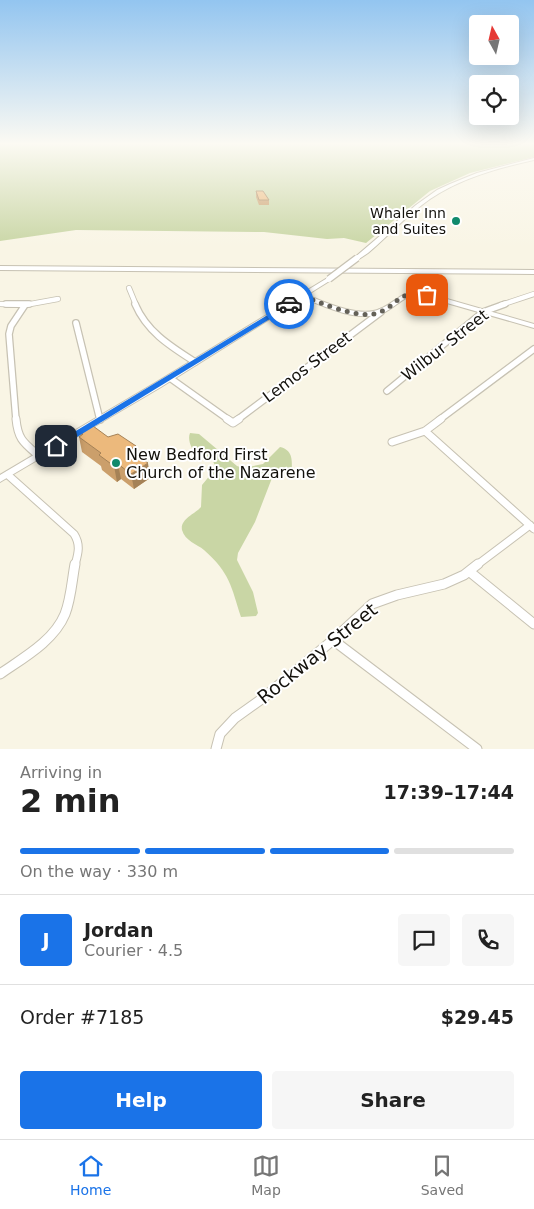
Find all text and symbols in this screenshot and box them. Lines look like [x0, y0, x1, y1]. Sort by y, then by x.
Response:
north arrow [469, 15, 519, 65]
map controls [469, 15, 519, 125]
button: locate [469, 75, 519, 125]
place label: Whaler Inn and Suites [370, 205, 446, 237]
marker: Whaler Inn and Suites [450, 215, 462, 227]
pin [406, 274, 448, 316]
courier [264, 279, 314, 329]
icon: bag [413, 281, 441, 309]
icon: car [275, 290, 303, 318]
street label: Wilbur Street [398, 305, 492, 385]
street label: Lemos Street [259, 328, 355, 406]
pin [35, 425, 77, 467]
icon: home [42, 432, 70, 460]
place label: New Bedford First Church of the Nazarene [126, 445, 316, 482]
marker: New Bedford First Church of the Nazarene [110, 457, 122, 469]
street label: Rockway Street [253, 598, 381, 708]
text: Arriving in [20, 763, 102, 782]
text: 17:39–17:44 [384, 781, 514, 803]
text: 2 min [20, 782, 121, 820]
text: On the way · 330 m [20, 862, 178, 881]
button: chat [398, 914, 450, 966]
button: phone [462, 914, 514, 966]
text: Jordan [84, 919, 153, 941]
text: J [42, 929, 50, 951]
text: Courier · 4.5 [84, 941, 183, 960]
text: Order #7185 [20, 1006, 144, 1028]
text: $29.45 [441, 1006, 514, 1028]
button: Help [20, 1071, 262, 1129]
button: Share [272, 1071, 514, 1129]
tab: Home [70, 1152, 111, 1198]
tab: Map [251, 1152, 281, 1198]
tab: Saved [421, 1152, 464, 1198]

